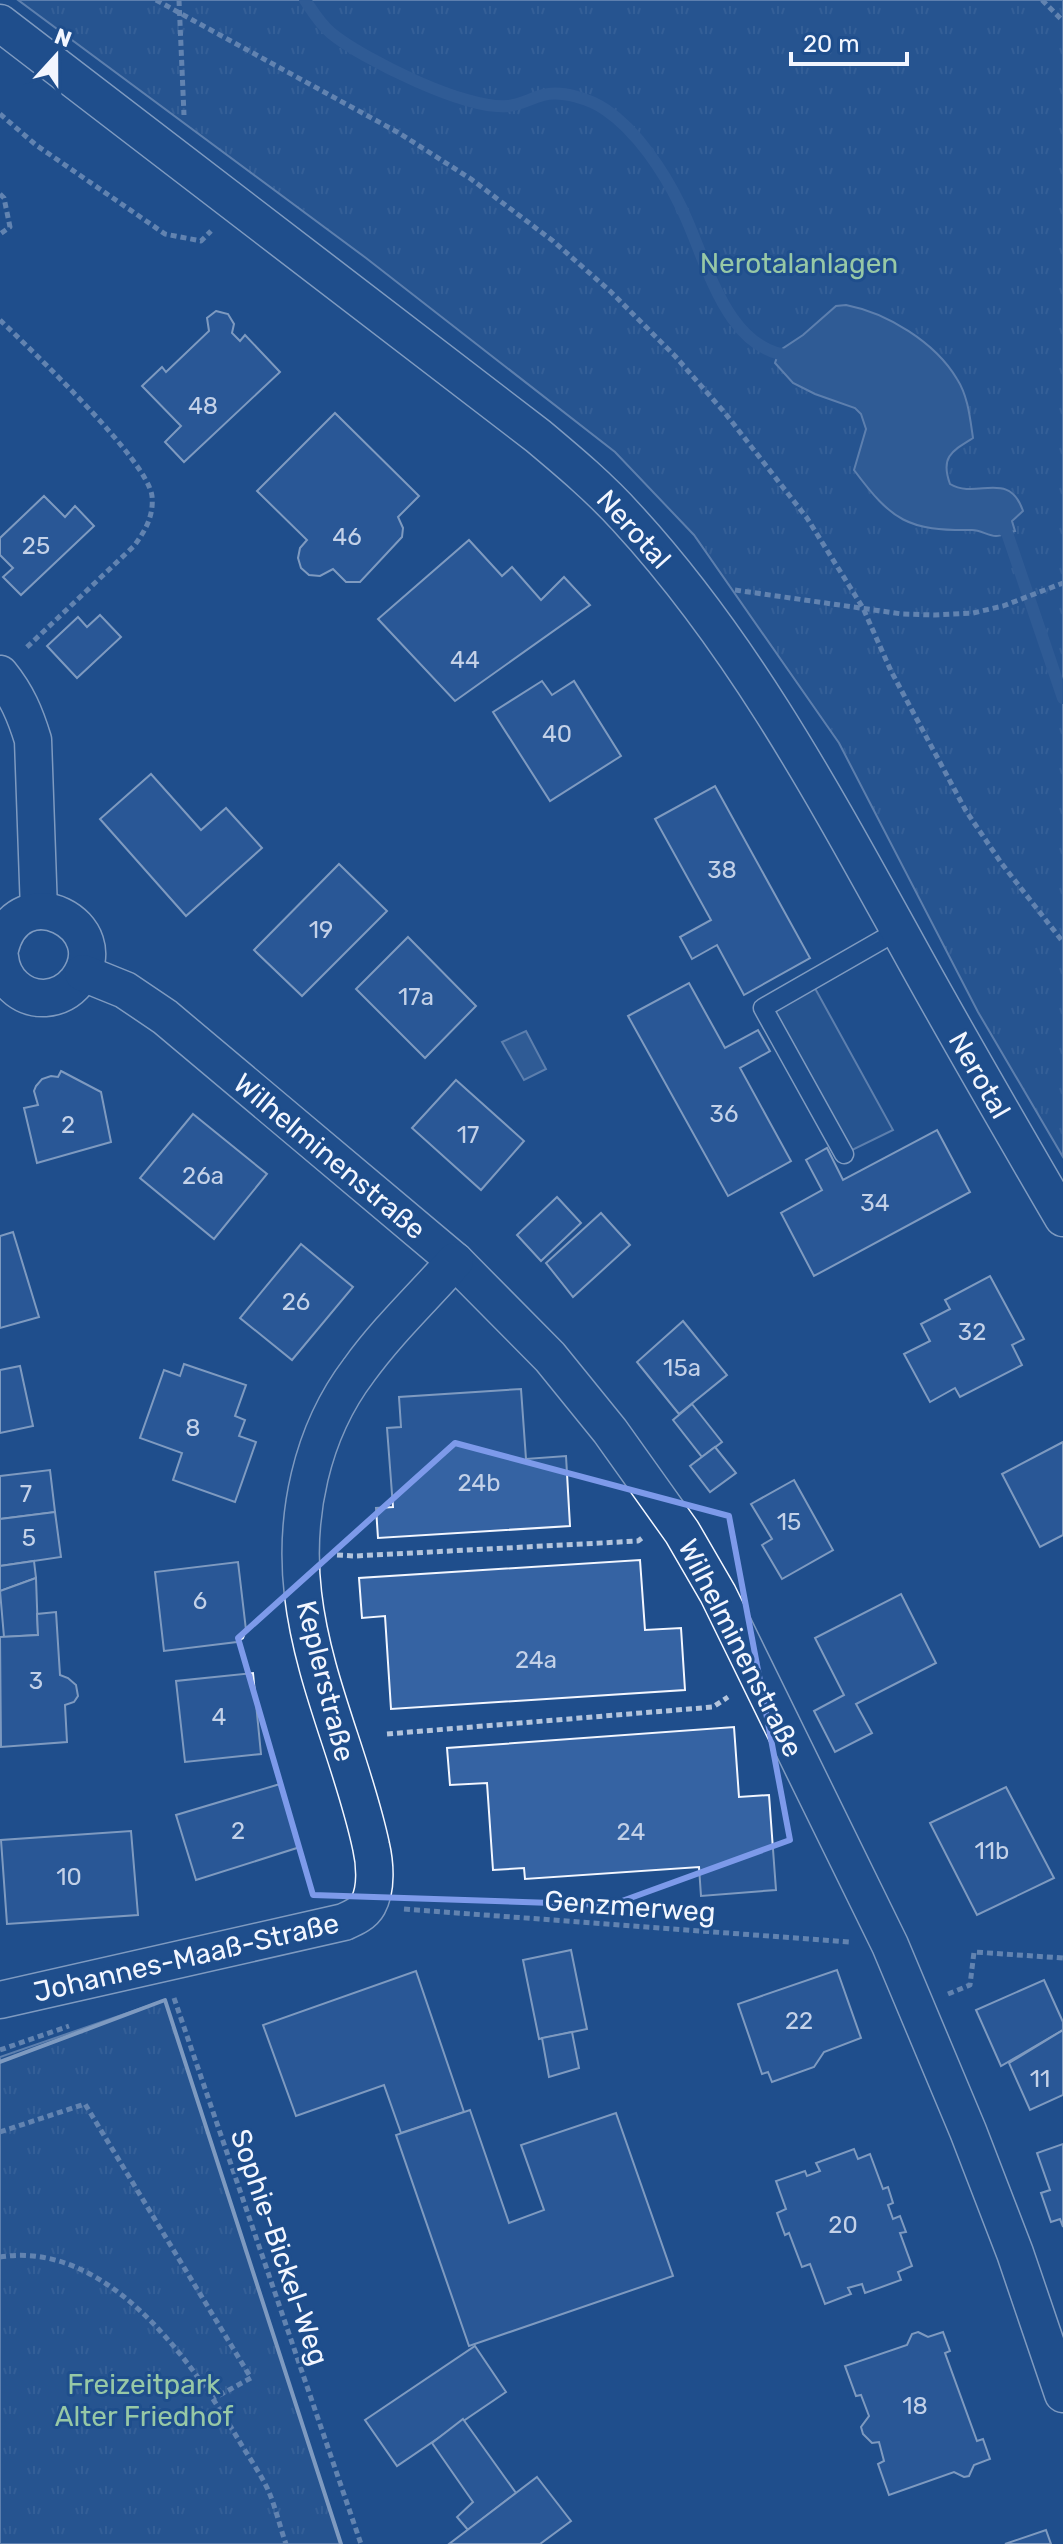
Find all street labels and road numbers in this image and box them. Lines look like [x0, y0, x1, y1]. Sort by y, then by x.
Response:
street label: Nerotal [590, 483, 678, 576]
street label: Nerotal [942, 1026, 1018, 1124]
street label: Wilhelminenstraße [227, 1067, 432, 1246]
street label: Wilhelminenstraße [671, 1534, 810, 1763]
street label: Keplerstraße [290, 1597, 361, 1765]
street label: Genzmerweg [543, 1884, 717, 1929]
street label: Johannes-Maaß-Straße [30, 1906, 342, 2009]
street label: Sophie-Bickel-Weg [224, 2125, 335, 2370]

